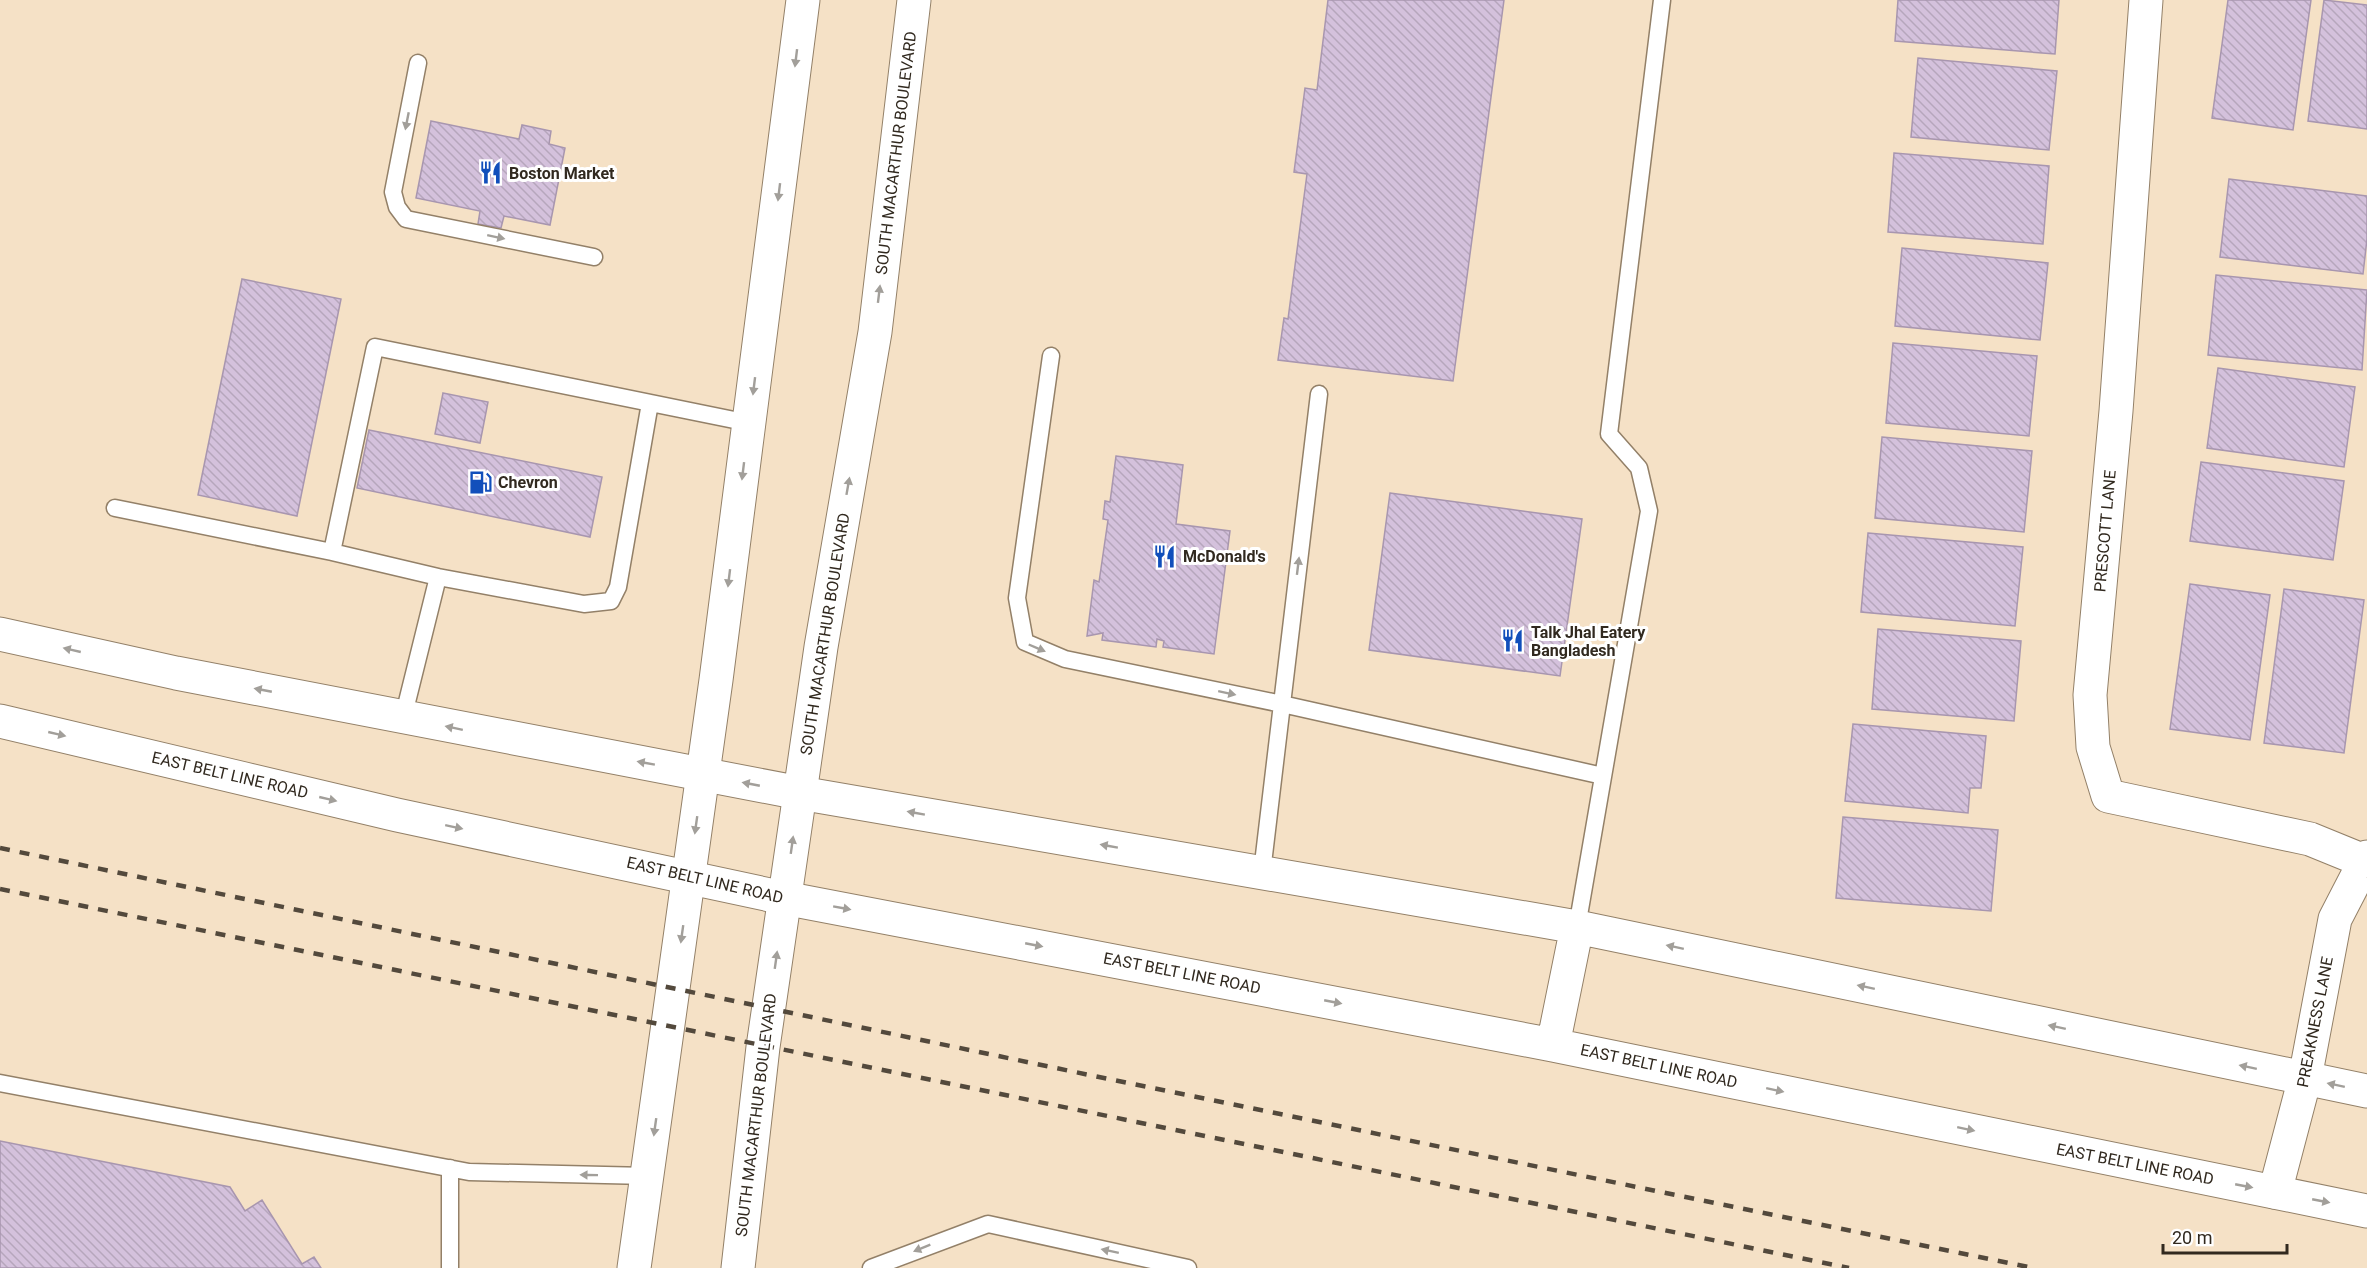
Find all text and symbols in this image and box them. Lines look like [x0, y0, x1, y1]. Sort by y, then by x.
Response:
street label: SOUTH MACARTHUR BOULEVARD [872, 30, 920, 276]
one-way arrow [791, 49, 801, 68]
one-way arrow [402, 111, 411, 130]
restaurant icon: Boston Market [478, 160, 504, 186]
place label: Boston Market [509, 164, 615, 183]
one-way arrow [774, 183, 784, 202]
one-way arrow [487, 233, 506, 242]
one-way arrow [874, 284, 884, 303]
one-way arrow [749, 376, 759, 395]
one-way arrow [738, 462, 748, 481]
fuel station icon: Chevron [467, 469, 493, 495]
street label: PRESCOTT LANE [2090, 469, 2120, 593]
place label: Chevron [498, 473, 558, 492]
one-way arrow [844, 477, 853, 496]
street label: SOUTH MACARTHUR BOULEVARD [796, 512, 854, 756]
restaurant icon: McDonald's [1152, 543, 1178, 569]
place label: McDonald's [1183, 547, 1266, 566]
one-way arrow [1294, 556, 1303, 575]
one-way arrow [724, 568, 734, 587]
place label: Talk Jhal Eatery Bangladesh [1531, 623, 1646, 660]
restaurant icon: Talk Jhal Eatery Bangladesh [1500, 628, 1526, 654]
one-way arrow [1029, 643, 1047, 653]
one-way arrow [63, 644, 81, 654]
one-way arrow [253, 685, 272, 694]
one-way arrow [1217, 688, 1236, 698]
one-way arrow [444, 723, 463, 732]
one-way arrow [48, 730, 66, 740]
street label: EAST BELT LINE ROAD [150, 748, 310, 802]
one-way arrow [636, 758, 655, 767]
one-way arrow [742, 779, 761, 788]
one-way arrow [319, 794, 338, 804]
one-way arrow [907, 808, 926, 817]
one-way arrow [692, 816, 701, 835]
one-way arrow [445, 823, 464, 832]
one-way arrow [788, 836, 797, 855]
one-way arrow [1099, 841, 1118, 850]
street label: EAST BELT LINE ROAD [625, 853, 785, 907]
one-way arrow [833, 904, 852, 913]
one-way arrow [677, 924, 686, 943]
one-way arrow [1024, 941, 1043, 950]
one-way arrow [1666, 942, 1685, 951]
street label: EAST BELT LINE ROAD [1102, 948, 1262, 998]
one-way arrow [771, 950, 780, 969]
street label: PREAKNESS LANE [2293, 955, 2337, 1089]
one-way arrow [1856, 982, 1875, 991]
street label: SOUTH MACARTHUR BOULEVARD [732, 992, 780, 1238]
one-way arrow [1324, 998, 1343, 1007]
one-way arrow [2047, 1022, 2066, 1031]
street label: EAST BELT LINE ROAD [1579, 1040, 1739, 1092]
one-way arrow [2239, 1061, 2257, 1071]
one-way arrow [2326, 1080, 2345, 1089]
one-way arrow [1765, 1086, 1784, 1095]
one-way arrow [650, 1118, 659, 1137]
one-way arrow [1956, 1125, 1975, 1134]
street label: EAST BELT LINE ROAD [2055, 1139, 2215, 1189]
one-way arrow [580, 1170, 599, 1179]
one-way arrow [2235, 1182, 2254, 1191]
one-way arrow [2312, 1197, 2330, 1207]
scale bar [2163, 1217, 2288, 1255]
text: 20 m [2172, 1227, 2212, 1248]
one-way arrow [913, 1243, 931, 1253]
one-way arrow [1100, 1246, 1119, 1255]

